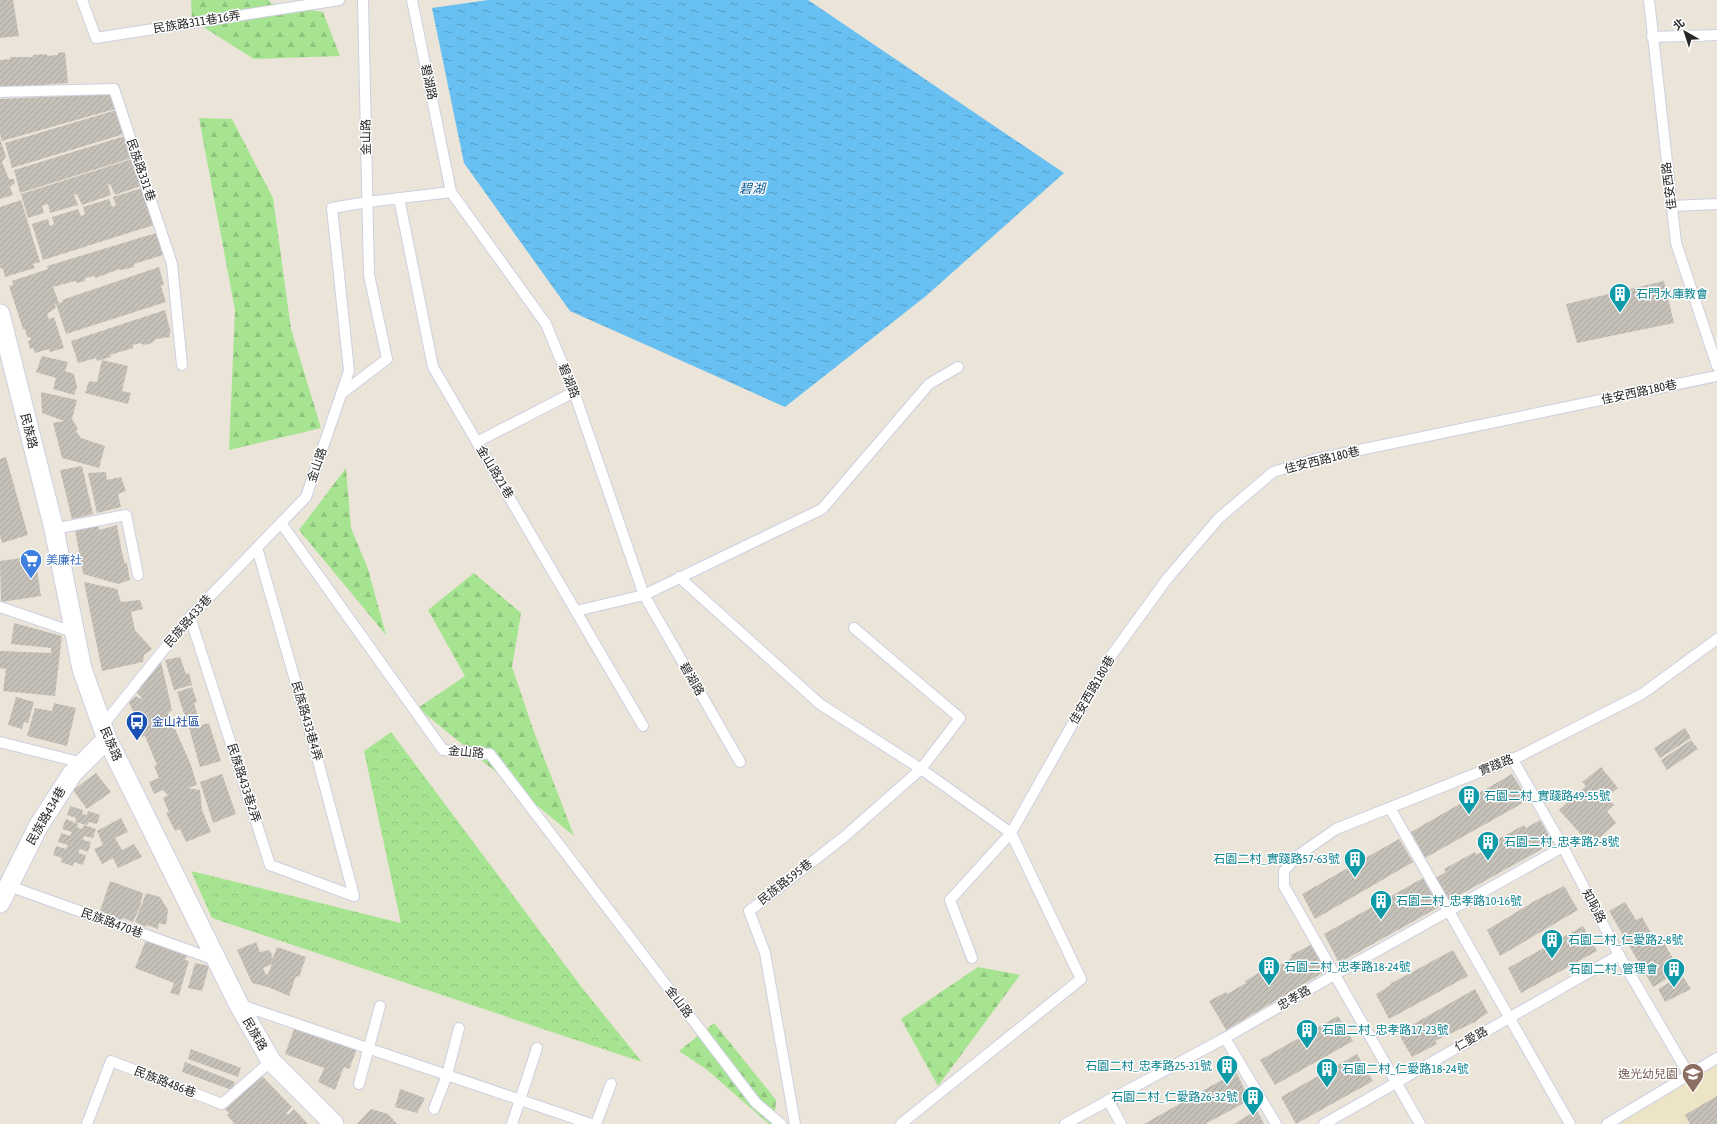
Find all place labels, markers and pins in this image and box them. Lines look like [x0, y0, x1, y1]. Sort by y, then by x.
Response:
building icon: 石門水庫教會 [1607, 281, 1633, 314]
place label: 石門水庫教會 [1636, 287, 1708, 301]
supermarket icon: 美廉社 [18, 547, 44, 580]
place label: 美廉社 [46, 553, 82, 567]
bus stop icon: 金山社區 [124, 709, 150, 742]
place label: 金山社區 [152, 715, 200, 729]
building icon: 石園二村_實踐路49-55號 [1456, 783, 1482, 816]
place label: 石園二村_實踐路49-55號 [1484, 789, 1611, 803]
building icon: 石園二村_忠孝路2-8號 [1475, 829, 1501, 862]
place label: 石園二村_忠孝路2-8號 [1504, 835, 1619, 849]
building icon: 石園二村_實踐路57-63號 [1342, 846, 1368, 879]
place label: 石園二村_實踐路57-63號 [1213, 852, 1340, 866]
building icon: 石園二村_忠孝路10-16號 [1368, 888, 1394, 921]
place label: 石園二村_忠孝路10-16號 [1396, 894, 1522, 908]
building icon: 石園二村_仁愛路2-8號 [1539, 927, 1565, 960]
place label: 石園二村_仁愛路2-8號 [1568, 933, 1683, 947]
building icon: 石園二村_忠孝路18-24號 [1256, 954, 1282, 987]
building icon: 石園二村_管理會 [1661, 956, 1687, 989]
place label: 石園二村_忠孝路18-24號 [1284, 960, 1411, 974]
place label: 石園二村_管理會 [1569, 962, 1658, 976]
building icon: 石園二村_忠孝路17-23號 [1294, 1017, 1320, 1050]
place label: 石園二村_忠孝路17-23號 [1322, 1023, 1449, 1037]
building icon: 石園二村_忠孝路25-31號 [1214, 1053, 1240, 1086]
building icon: 石園二村_仁愛路18-24號 [1314, 1056, 1340, 1089]
place label: 石園二村_忠孝路25-31號 [1085, 1059, 1212, 1073]
school or university icon: 逸光幼兒園 [1680, 1061, 1706, 1094]
place label: 石園二村_仁愛路18-24號 [1342, 1062, 1469, 1076]
place label: 逸光幼兒園 [1618, 1067, 1678, 1081]
building icon: 石園二村_仁愛路26-32號 [1240, 1084, 1266, 1117]
place label: 石園二村_仁愛路26-32號 [1111, 1090, 1238, 1104]

